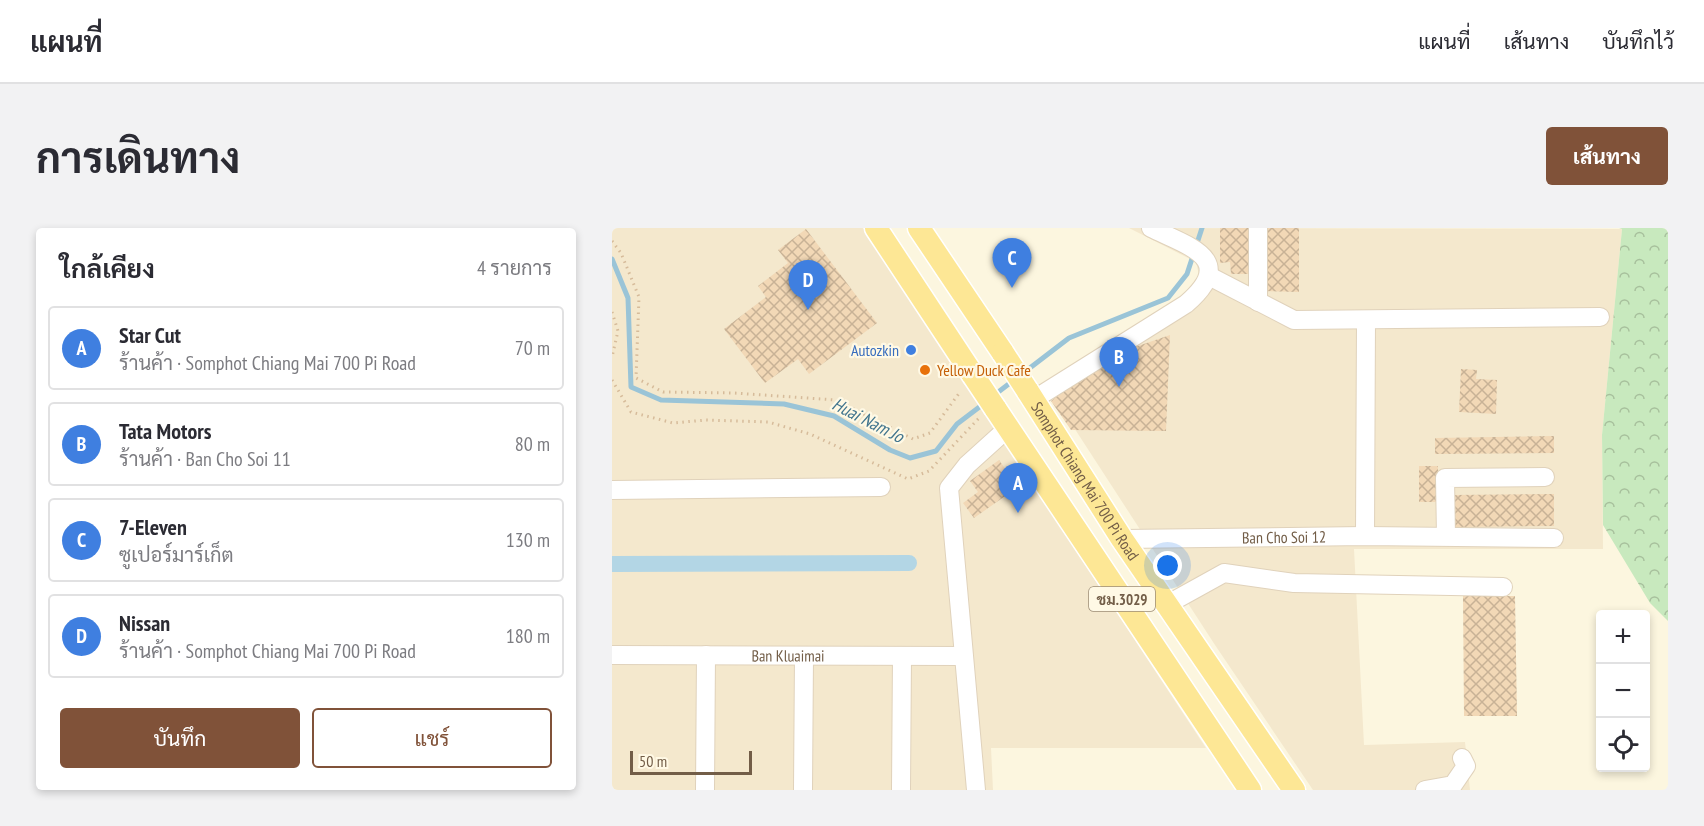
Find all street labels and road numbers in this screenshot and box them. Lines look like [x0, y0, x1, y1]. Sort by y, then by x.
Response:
street label: Somphot Chiang Mai 700 Pi Road [1027, 398, 1144, 564]
street label: Ban Cho Soi 12 [1242, 526, 1326, 548]
road number: ชม.3029 [1089, 587, 1155, 611]
street label: Ban Kluaimai [751, 645, 825, 666]

